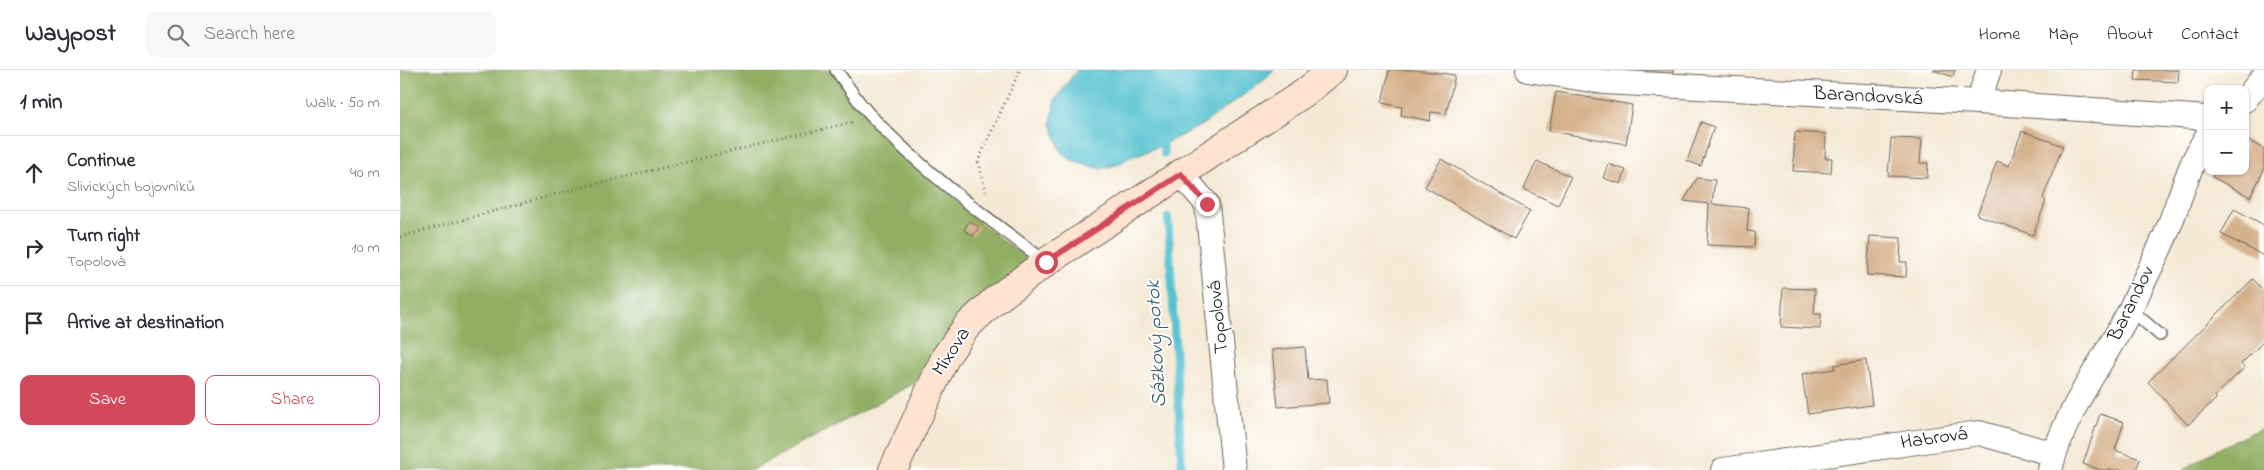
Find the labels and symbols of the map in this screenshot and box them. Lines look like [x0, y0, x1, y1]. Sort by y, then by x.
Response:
street label: Barandovská [1812, 80, 1923, 114]
route end [1196, 193, 1219, 216]
route start [1035, 251, 1058, 274]
street label: Barandov [2101, 261, 2163, 347]
water label: Sázkový potok [1139, 279, 1175, 408]
street label: Topolová [1201, 279, 1237, 355]
street label: Mixova [925, 322, 979, 382]
street label: Habrová [1899, 420, 1969, 458]

